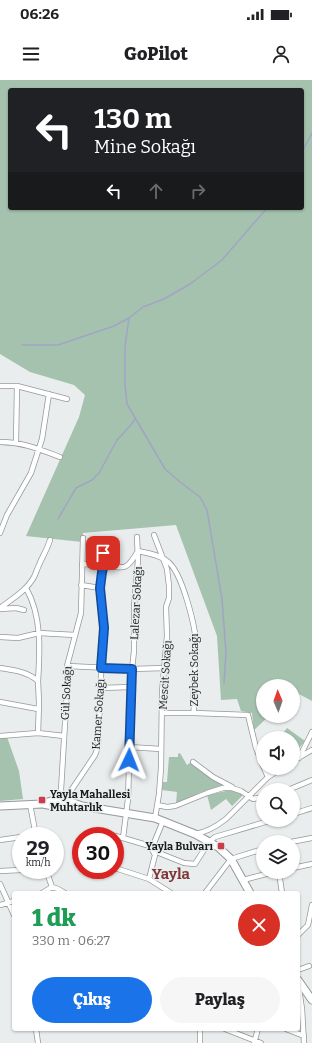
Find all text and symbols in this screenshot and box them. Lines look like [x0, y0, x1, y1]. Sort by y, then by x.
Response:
text: 06:26 [20, 5, 59, 23]
icon: menu [20, 43, 42, 65]
text: GoPilot [124, 43, 188, 65]
icon: person [270, 43, 292, 65]
text: 130 m [94, 102, 172, 135]
icon: left [28, 104, 80, 156]
text: Mine Sokağı [94, 136, 196, 158]
icon: left [103, 180, 125, 202]
icon: ahead [145, 180, 167, 202]
icon: right [187, 180, 209, 202]
pin [86, 536, 120, 570]
icon: arrive [92, 542, 114, 564]
street label: Lalezar Sokağı [128, 565, 145, 640]
street label: Zeybek Sokağı [188, 633, 201, 707]
street label: Mescit Sokağı [157, 639, 174, 710]
street label: Gül Sokağı [59, 665, 74, 720]
street label: Kamer Sokağı [90, 677, 108, 750]
north arrow [256, 679, 300, 723]
map controls [256, 679, 300, 879]
button: sound [256, 731, 300, 775]
position arrow [108, 739, 150, 781]
button: search [256, 783, 300, 827]
place label: Yayla Mahallesi Muhtarlık [50, 788, 131, 814]
marker: Yayla Mahallesi Muhtarlık [37, 795, 47, 805]
speed limit sign: 30 [72, 827, 124, 879]
button: layers [256, 835, 300, 879]
text: 29 [26, 836, 50, 860]
place label: Yayla Bulvarı [145, 840, 213, 853]
marker: Yayla Bulvarı [216, 841, 226, 851]
text: km/h [26, 857, 50, 869]
district label: Yayla [152, 865, 191, 883]
text: 1 dk [32, 904, 76, 932]
button: close [238, 904, 280, 946]
text: 330 m · 06:27 [32, 933, 110, 948]
button: Çıkış [32, 977, 152, 1023]
button: Paylaş [160, 977, 280, 1023]

